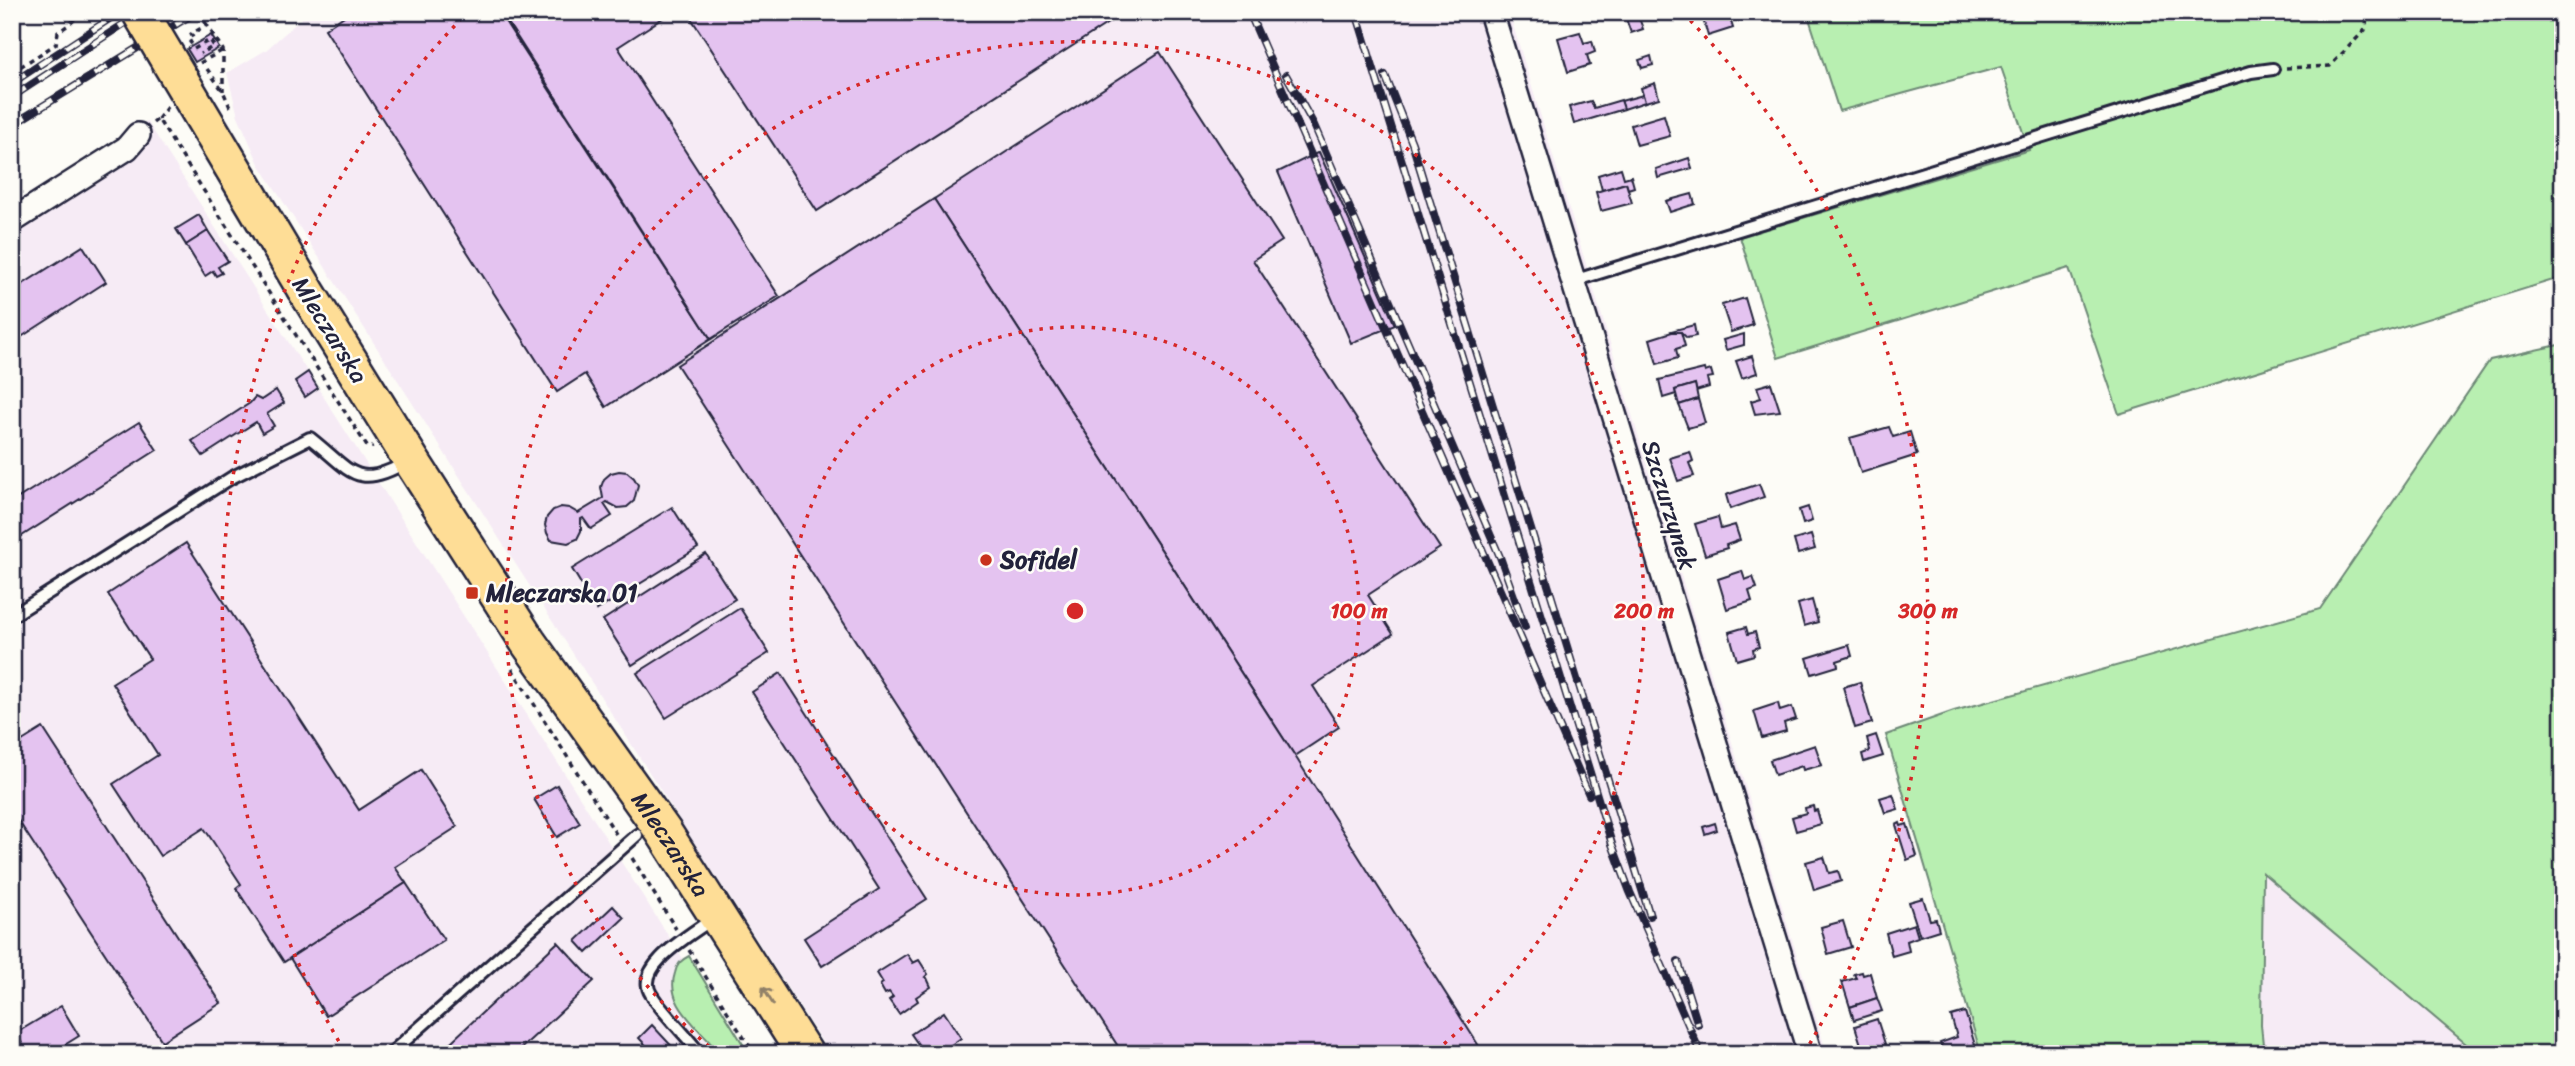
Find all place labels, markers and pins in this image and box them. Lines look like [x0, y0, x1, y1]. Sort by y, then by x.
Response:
place label: Sofidel [999, 539, 1078, 581]
marker: Sofidel [978, 552, 994, 568]
place label: Mleczarska 01 [485, 572, 638, 614]
marker: Mleczarska 01 [464, 585, 480, 601]
centre of rings [1063, 599, 1087, 623]

